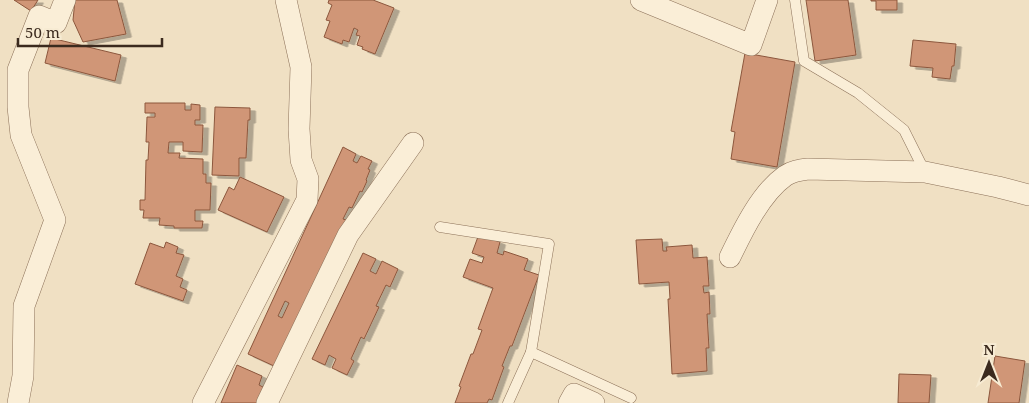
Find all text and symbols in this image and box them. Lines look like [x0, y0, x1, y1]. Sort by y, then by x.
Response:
scale bar [18, 15, 161, 47]
text: 50 m [25, 22, 60, 42]
north arrow [964, 338, 1014, 388]
text: N [983, 340, 995, 359]

